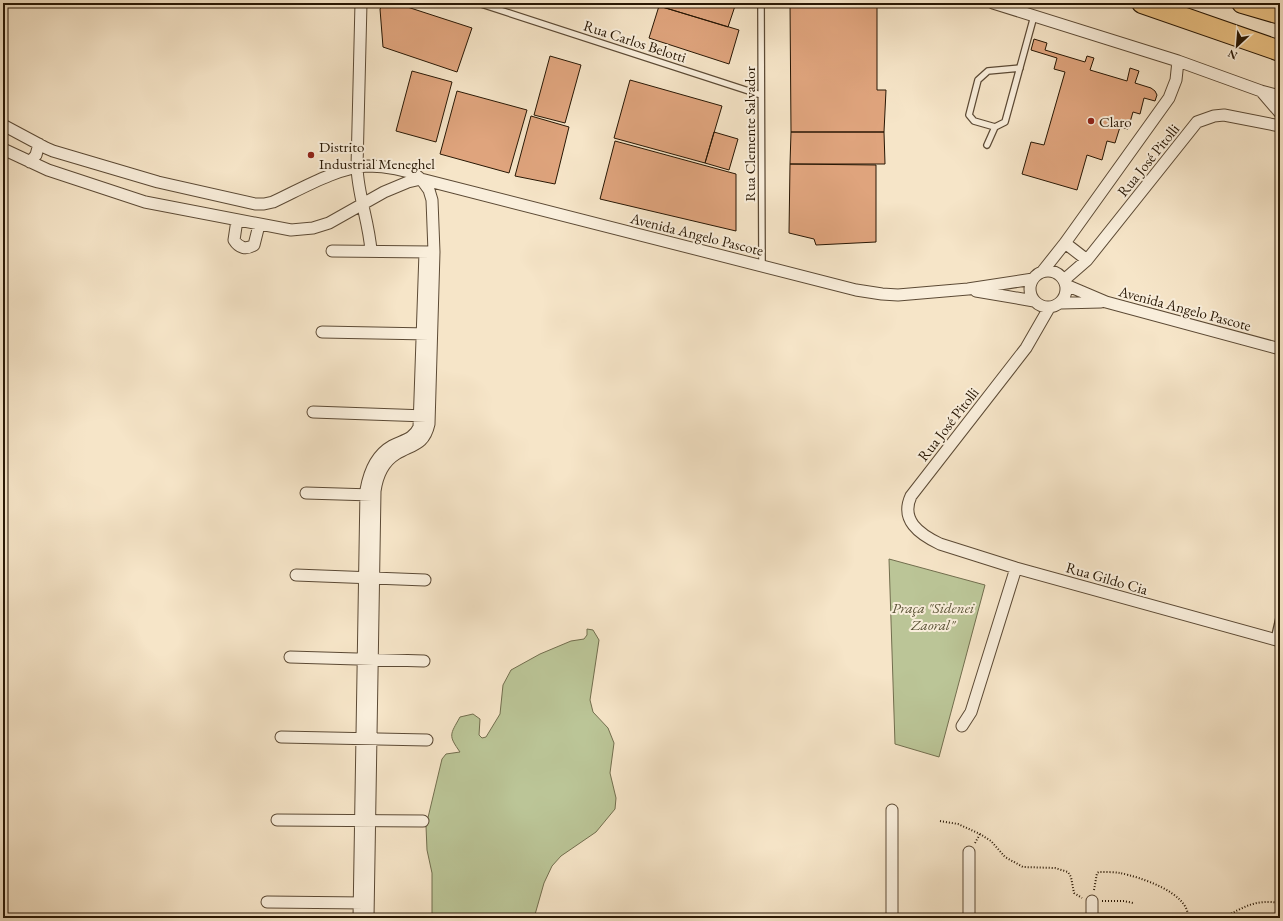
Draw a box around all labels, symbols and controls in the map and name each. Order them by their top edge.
street label: Rua Carlos Belotti [581,15,689,67]
north arrow [1217,26,1257,66]
text: N [1225,47,1240,63]
street label: Rua Clemente Salvador [740,66,759,202]
place label: Claro [1099,112,1132,131]
marker: Claro [1086,116,1096,126]
street label: Rua José Pitolli [1113,119,1183,200]
place label: Distrito Industrial Meneghel [319,137,435,173]
marker: Distrito Industrial Meneghel [306,150,316,160]
street label: Avenida Angelo Pascote [628,208,766,260]
street label: Avenida Angelo Pascote [1116,281,1253,335]
street label: Rua José Pitolli [913,383,983,465]
street label: Rua Gildo Cia [1064,557,1150,599]
park label: Praça "Sidenei Zaoral" [892,598,975,634]

